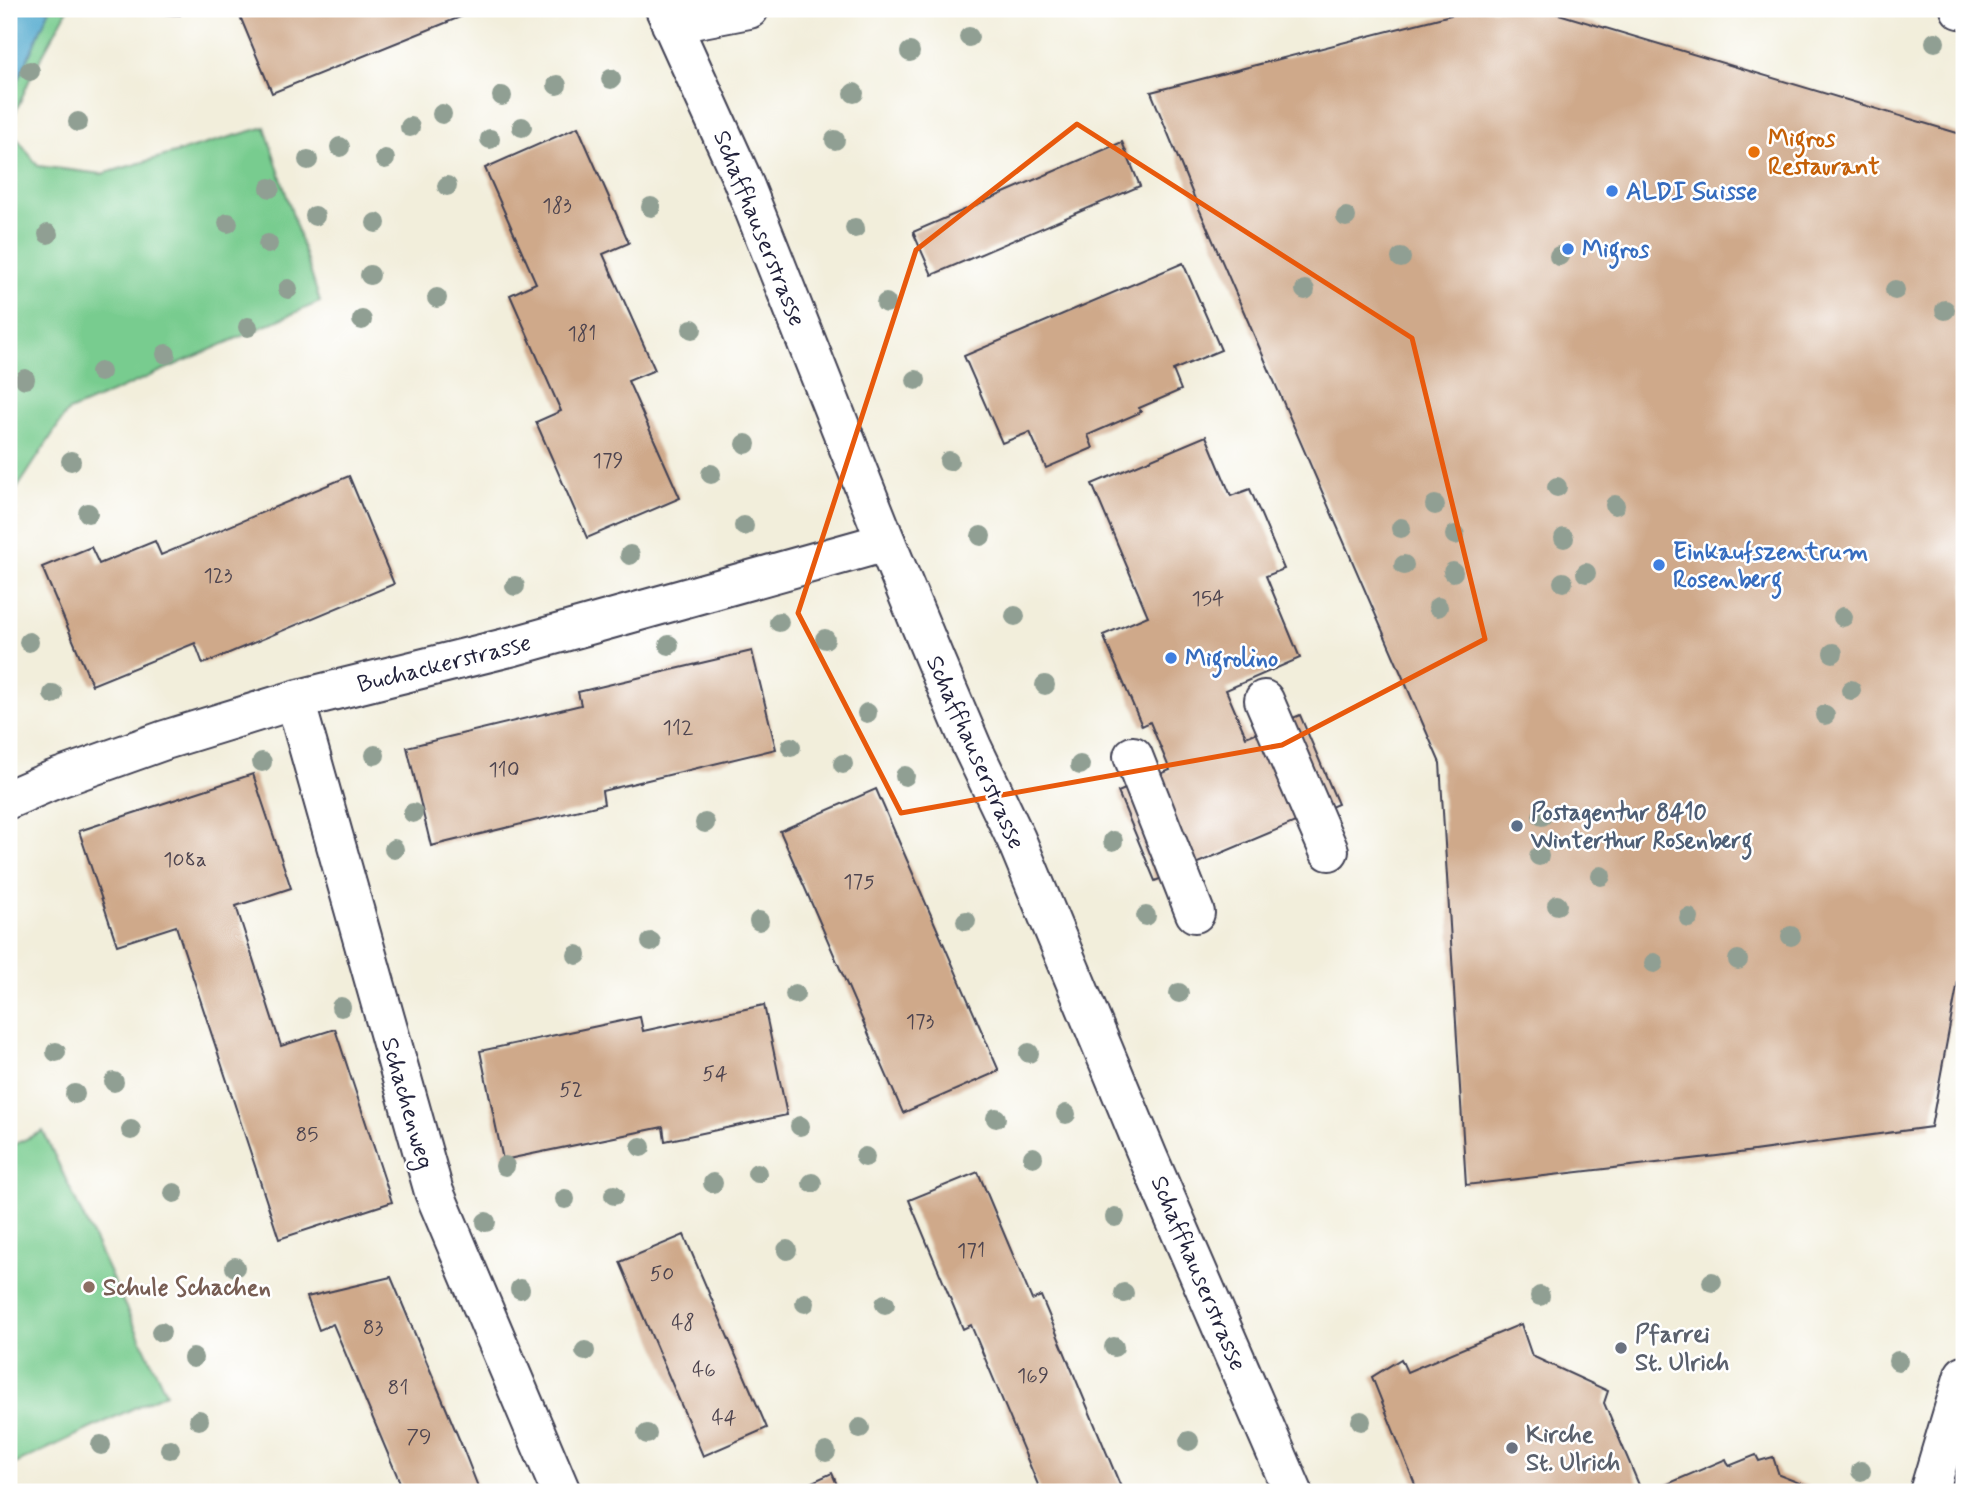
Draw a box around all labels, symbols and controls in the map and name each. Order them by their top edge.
place label: Migros Restaurant [1768,124,1880,183]
street label: Schaffhauserstrasse [705,126,812,331]
marker: Migros Restaurant [1746,144,1762,160]
place label: ALDI Suisse [1626,177,1758,208]
marker: ALDI Suisse [1604,183,1620,199]
house number: 183 [542,192,572,220]
place label: Migros [1582,235,1650,269]
marker: Migros [1560,241,1576,257]
house number: 181 [567,320,597,348]
house number: 179 [593,447,624,475]
place label: Einkaufszentrum Rosenberg [1673,537,1868,599]
marker: Einkaufszentrum Rosenberg [1651,557,1667,573]
house number: 123 [203,562,233,590]
house number: 154 [1192,585,1224,613]
street label: Buchackerstrasse [354,628,534,701]
place label: Migrolino [1185,644,1278,678]
marker: Migrolino [1163,650,1179,666]
street label: Schaffhauserstrasse [918,651,1031,854]
house number: 112 [663,714,693,742]
house number: 110 [488,756,520,784]
place label: Postagentur 8410 Winterthur Rosenberg [1530,798,1753,860]
marker: Postagentur 8410 Winterthur Rosenberg [1509,818,1525,834]
house number: 108a [163,846,207,874]
house number: 175 [843,868,875,896]
house number: 173 [906,1008,935,1036]
street label: Schachenweg [371,1034,440,1173]
house number: 54 [702,1060,728,1088]
house number: 52 [559,1076,583,1104]
house number: 85 [295,1121,319,1149]
street label: Schaffhauserstrasse [1143,1172,1253,1376]
house number: 171 [957,1237,985,1265]
house number: 50 [650,1260,674,1288]
place label: Schule Schachen [103,1273,271,1304]
marker: Schule Schachen [81,1279,97,1295]
house number: 48 [671,1309,695,1337]
house number: 83 [363,1314,383,1342]
place label: Pfarrei St. Ulrich [1635,1320,1729,1379]
marker: Pfarrei St. Ulrich [1613,1340,1629,1356]
house number: 46 [692,1356,716,1384]
house number: 169 [1017,1362,1049,1390]
house number: 81 [388,1374,408,1402]
house number: 44 [712,1404,737,1432]
place label: Kirche St. Ulrich [1526,1420,1620,1479]
house number: 79 [406,1423,432,1451]
marker: Kirche St. Ulrich [1504,1440,1520,1456]

